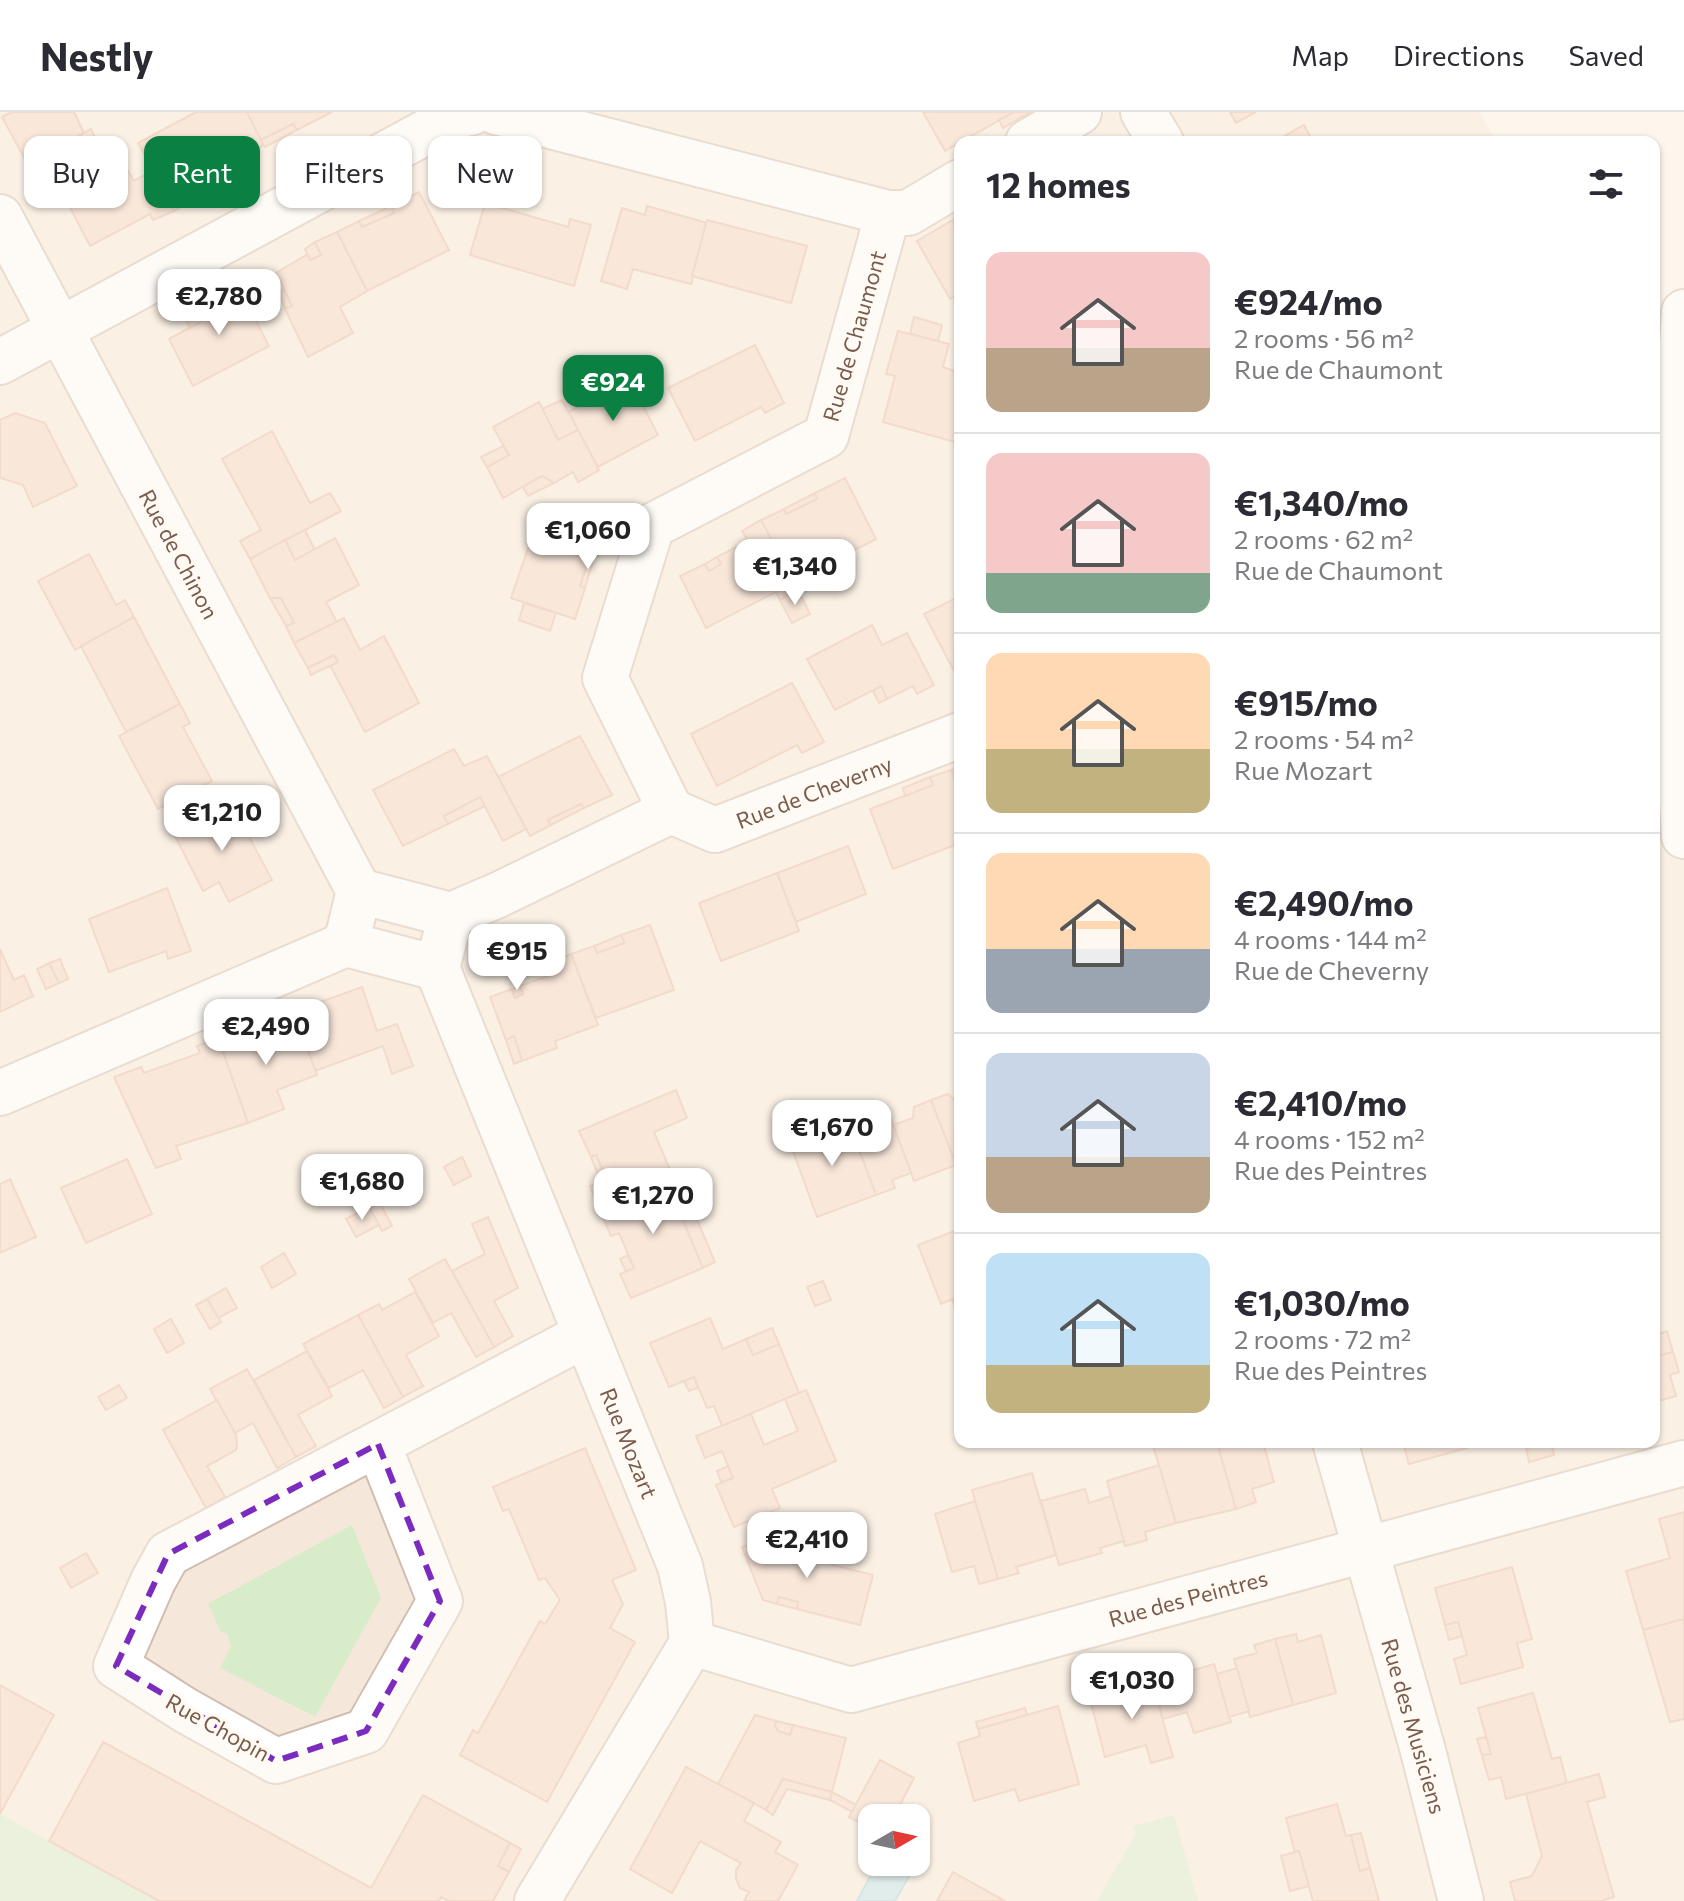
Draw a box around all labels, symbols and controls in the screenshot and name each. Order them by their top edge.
text: Nestly [40,32,153,79]
text: Map [1291,38,1349,72]
text: Directions [1393,38,1524,72]
text: Saved [1568,38,1644,72]
chip: Buy [24,136,128,208]
chip: Rent [144,136,260,208]
chip: Filters [276,136,412,208]
chip: New [428,136,542,208]
icon: filters [1584,162,1628,206]
text: 12 homes [986,163,1131,205]
street label: Rue de Chaumont [817,247,891,425]
pin: €2,780 [154,269,284,337]
text: €2,780 [176,279,262,310]
text: €924/mo [1234,280,1383,322]
icon: home [1050,284,1146,380]
text: 2 rooms · 56 m² [1234,322,1414,353]
text: Rue de Chaumont [1234,353,1443,384]
pin: €924 [566,355,660,423]
text: €924 [581,365,645,396]
text: €1,340/mo [1234,481,1409,523]
street label: Rue de Chinon [134,485,224,623]
icon: home [1050,485,1146,581]
pin: €1,060 [523,503,653,571]
text: €1,060 [545,513,631,544]
text: 2 rooms · 62 m² [1234,523,1413,554]
pin: €1,340 [730,539,860,607]
text: €1,340 [753,549,837,580]
text: Rue de Chaumont [1234,554,1443,585]
text: €915/mo [1234,681,1378,723]
icon: home [1050,685,1146,781]
text: 2 rooms · 54 m² [1234,723,1414,754]
street label: Rue de Cheverny [732,750,896,834]
text: Rue Mozart [1234,754,1372,785]
pin: €1,210 [157,785,287,853]
text: €1,210 [182,795,262,826]
text: €2,490/mo [1234,881,1414,923]
icon: home [1050,885,1146,981]
text: 4 rooms · 144 m² [1234,923,1427,954]
pin: €915 [470,924,564,992]
text: €915 [486,934,548,965]
text: Rue de Cheverny [1234,954,1429,985]
pin: €2,490 [201,999,331,1067]
text: €2,490 [222,1009,310,1040]
text: €2,410/mo [1234,1081,1407,1123]
icon: home [1050,1085,1146,1181]
pin: €1,670 [767,1100,897,1168]
text: €1,670 [790,1110,874,1141]
text: 4 rooms · 152 m² [1234,1123,1425,1154]
pin: €1,680 [297,1154,427,1222]
text: Rue des Peintres [1234,1154,1427,1185]
text: €1,680 [319,1164,405,1195]
pin: €1,270 [588,1168,718,1236]
text: €1,270 [612,1178,694,1209]
text: €1,030/mo [1234,1281,1410,1323]
icon: home [1050,1285,1146,1381]
text: 2 rooms · 72 m² [1234,1323,1411,1354]
text: Rue des Peintres [1234,1354,1427,1385]
street label: Rue Mozart [595,1384,663,1502]
pin: €2,410 [742,1512,872,1580]
text: €2,410 [765,1522,849,1553]
street label: Rue des Peintres [1105,1564,1271,1632]
street label: Rue des Musiciens [1376,1635,1452,1817]
pin: €1,030 [1067,1653,1197,1721]
text: €1,030 [1089,1663,1175,1694]
street label: Rue Chopin [161,1687,275,1767]
north arrow [858,1804,930,1876]
map controls [858,1804,930,1876]

